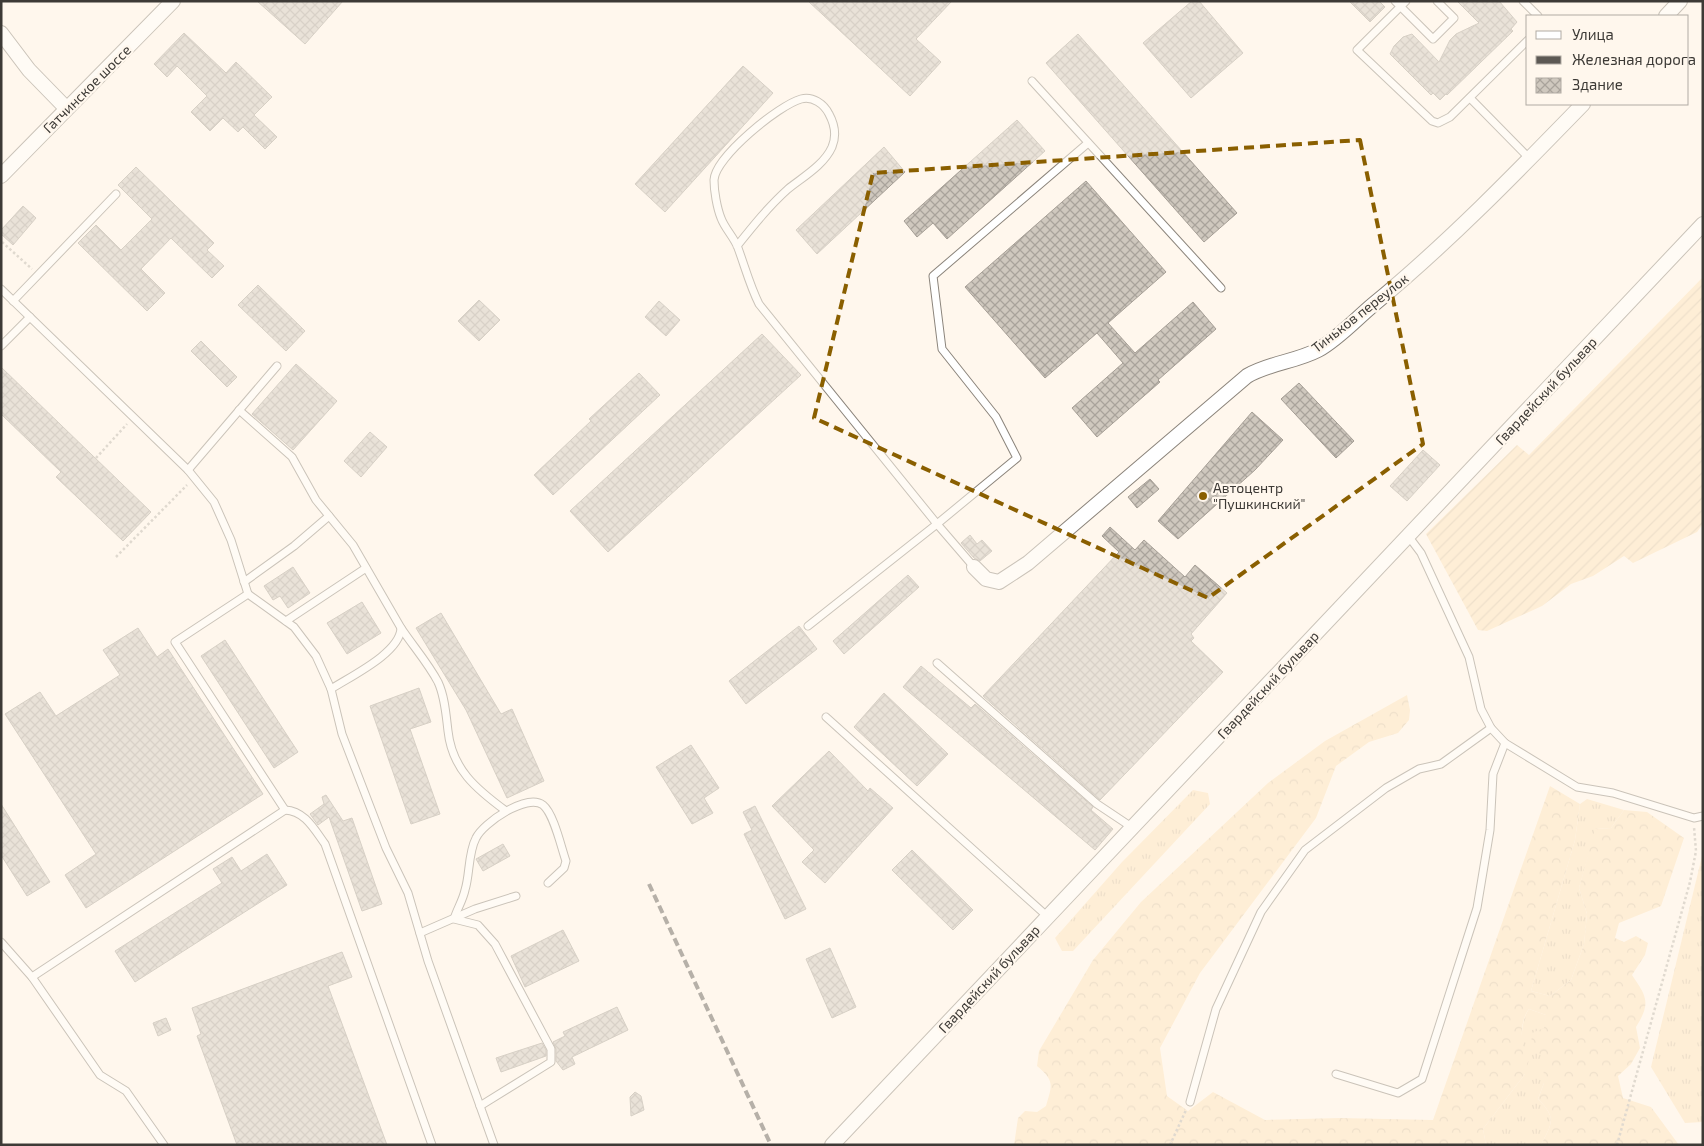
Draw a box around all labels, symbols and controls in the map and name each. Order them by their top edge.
legend [1526,15,1689,105]
text: Улица [1572,25,1614,43]
street label: Гатчинское шоссе [39,41,134,136]
text: Железная дорога [1572,50,1696,68]
text: Здание [1572,75,1623,93]
street label: Тиньков переулок [1308,269,1412,356]
street label: Гвардейский бульвар [1491,333,1600,448]
place label: Автоцентр "Пушкинский" [1213,479,1306,512]
marker: Автоцентр "Пушкинский" [1197,490,1209,502]
street label: Гвардейский бульвар [1213,627,1322,742]
street label: Гвардейский бульвар [934,921,1043,1036]

